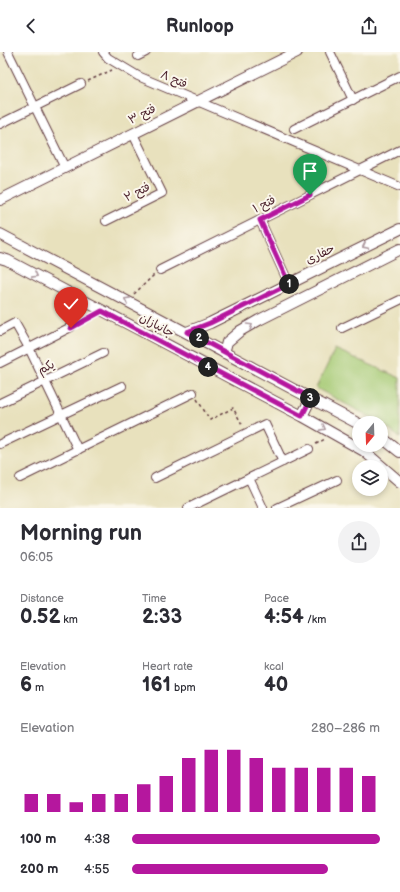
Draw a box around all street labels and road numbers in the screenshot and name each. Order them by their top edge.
street label: فتح ۸ [158,67,189,93]
street label: فتح ۳ [126,101,159,129]
street label: فتح ۲ [122,180,153,206]
street label: فتح ۱ [250,192,279,217]
street label: حفاری [303,241,337,268]
street label: جانبازان [137,310,177,341]
street label: یکم [35,357,58,379]

